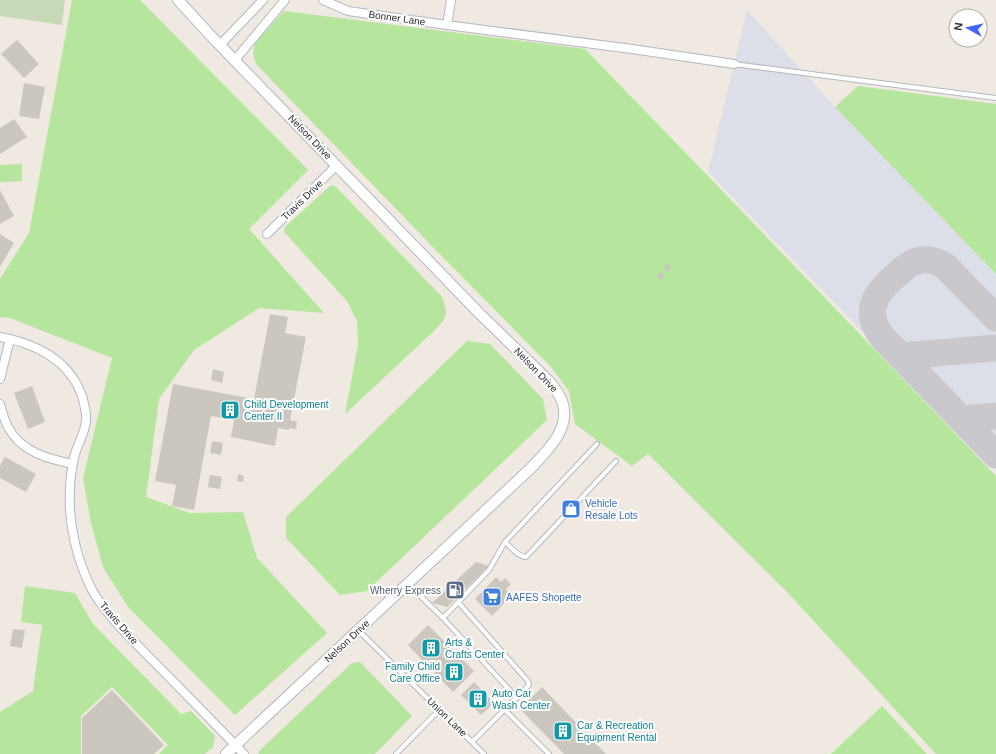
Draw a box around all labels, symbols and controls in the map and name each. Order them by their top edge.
north arrow [948,8,988,48]
street label: Bonner Lane [368,9,427,27]
text: N [952,22,965,31]
street label: Nelson Drive [286,113,334,162]
street label: Travis Drive [279,177,325,222]
street label: Nelson Drive [512,346,560,395]
building icon: Child Development Center II [219,399,241,421]
place label: Child Development Center II [244,399,329,422]
shop icon: Vehicle Resale Lots [560,498,582,520]
place label: Vehicle Resale Lots [585,498,638,521]
fuel station icon: Wherry Express [444,579,466,601]
place label: Wherry Express [370,585,441,596]
supermarket icon: AAFES Shopette [481,586,503,608]
place label: AAFES Shopette [506,592,582,603]
street label: Travis Drive [97,599,141,647]
street label: Nelson Drive [322,617,372,665]
building icon: Arts & Crafts Center [420,637,442,659]
place label: Arts & Crafts Center [445,637,505,660]
place label: Family Child Care Office [385,661,440,684]
building icon: Family Child Care Office [443,661,465,683]
building icon: Auto Car Wash Center [467,688,489,710]
place label: Auto Car Wash Center [492,688,551,711]
street label: Union Lane [425,695,470,739]
building icon: Car & Recreation Equipment Rental [552,720,574,742]
place label: Car & Recreation Equipment Rental [577,720,657,743]

